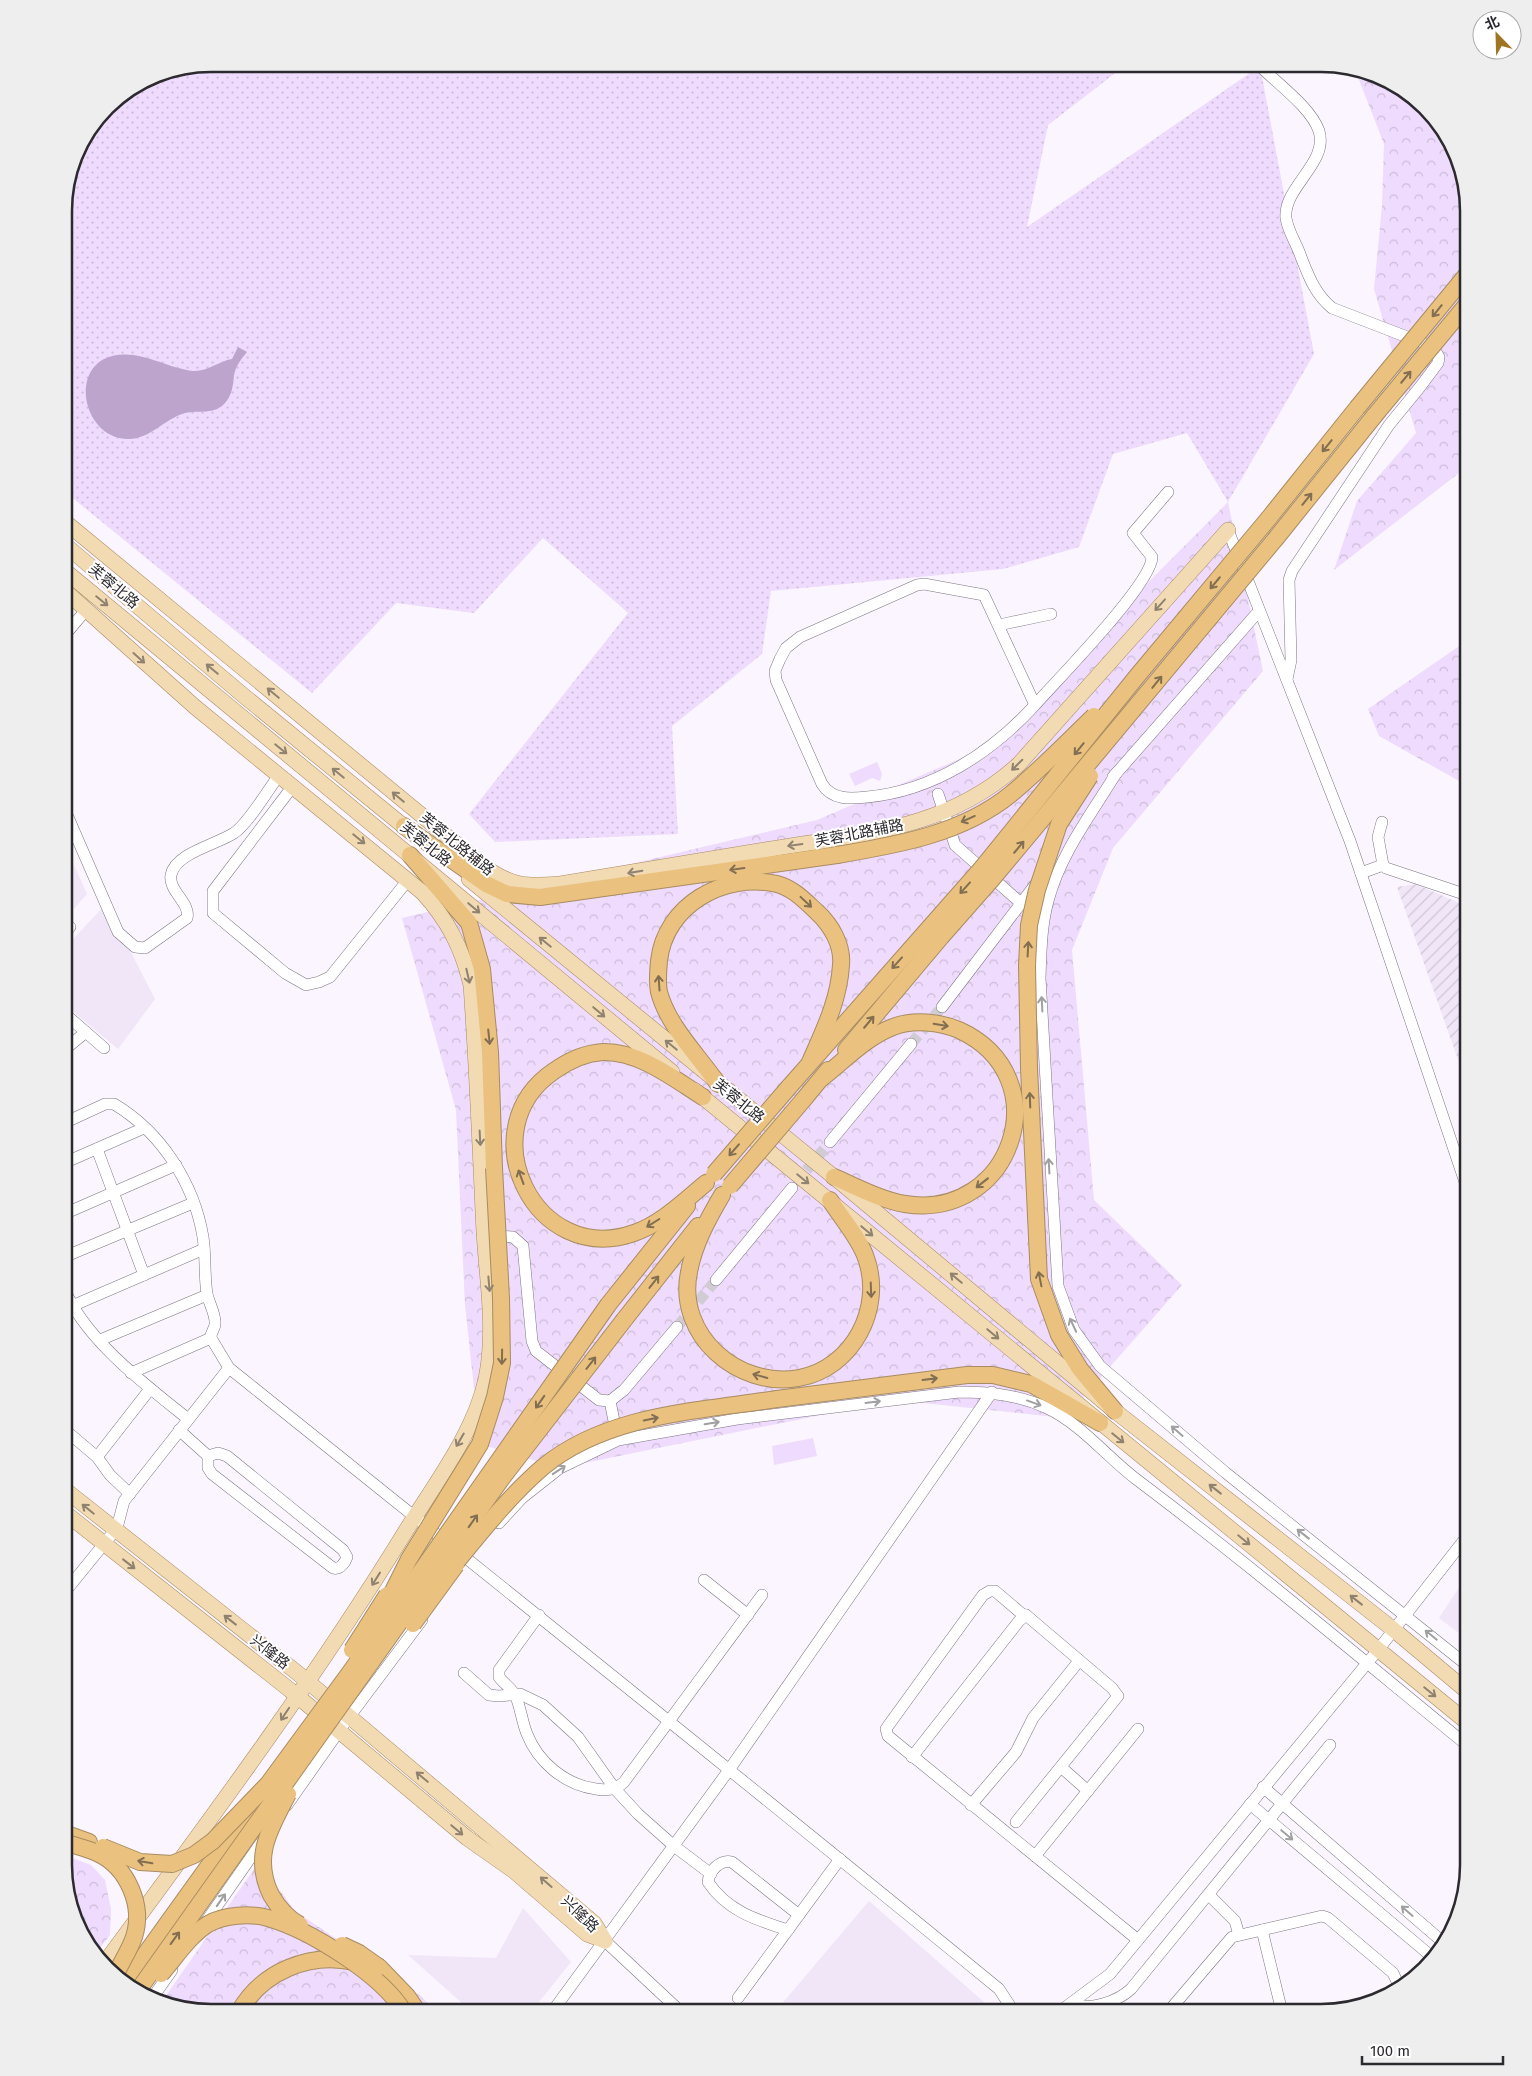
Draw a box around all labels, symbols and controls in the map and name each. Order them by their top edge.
north arrow [1472,10,1522,60]
text: 北 [1482,13,1502,34]
one-way arrow [1432,304,1443,317]
one-way arrow [1401,371,1412,384]
one-way arrow [1321,439,1332,452]
one-way arrow [1302,492,1313,505]
street label: 芙蓉北路 [85,560,143,612]
one-way arrow [1210,576,1221,589]
one-way arrow [95,596,108,607]
one-way arrow [1154,599,1166,612]
one-way arrow [133,652,146,663]
one-way arrow [206,664,219,675]
one-way arrow [1151,676,1162,689]
one-way arrow [267,688,280,699]
one-way arrow [1073,742,1084,755]
one-way arrow [274,744,287,755]
one-way arrow [1010,759,1023,771]
one-way arrow [331,767,344,778]
one-way arrow [392,791,405,802]
street label: 芙蓉北路辅路 [416,809,498,879]
one-way arrow [961,815,976,825]
street label: 芙蓉北路辅路 [813,816,905,850]
street label: 芙蓉北路 [397,818,455,870]
one-way arrow [352,834,365,845]
one-way arrow [787,840,803,850]
one-way arrow [1014,841,1025,854]
one-way arrow [729,864,745,874]
one-way arrow [627,867,643,877]
one-way arrow [959,881,970,894]
one-way arrow [799,896,812,907]
one-way arrow [467,903,480,914]
one-way arrow [539,936,552,947]
one-way arrow [1023,941,1032,957]
one-way arrow [892,957,903,970]
one-way arrow [464,968,473,984]
one-way arrow [654,975,663,991]
one-way arrow [1037,996,1046,1012]
one-way arrow [593,1006,606,1017]
one-way arrow [864,1015,875,1028]
one-way arrow [933,1020,949,1030]
one-way arrow [484,1029,494,1045]
one-way arrow [664,1039,677,1050]
street label: 芙蓉北路 [710,1075,768,1127]
one-way arrow [1026,1092,1035,1108]
one-way arrow [476,1130,485,1146]
one-way arrow [729,1144,740,1157]
one-way arrow [1045,1158,1054,1174]
one-way arrow [516,1170,525,1186]
one-way arrow [797,1173,810,1184]
one-way arrow [976,1177,989,1188]
one-way arrow [647,1219,661,1229]
one-way arrow [861,1225,874,1236]
one-way arrow [949,1272,962,1284]
one-way arrow [1035,1272,1044,1288]
one-way arrow [484,1276,493,1292]
one-way arrow [649,1276,660,1289]
one-way arrow [866,1281,876,1297]
one-way arrow [1068,1318,1077,1333]
one-way arrow [986,1329,999,1340]
one-way arrow [497,1348,507,1364]
one-way arrow [586,1356,596,1370]
one-way arrow [753,1371,769,1380]
one-way arrow [922,1374,938,1384]
one-way arrow [535,1395,545,1409]
one-way arrow [865,1397,881,1407]
one-way arrow [1025,1399,1041,1408]
one-way arrow [643,1414,659,1423]
one-way arrow [704,1417,720,1427]
one-way arrow [1171,1426,1184,1437]
one-way arrow [1111,1432,1124,1443]
one-way arrow [455,1433,465,1447]
one-way arrow [551,1465,565,1475]
one-way arrow [1208,1483,1221,1494]
one-way arrow [82,1503,95,1514]
one-way arrow [468,1514,478,1528]
one-way arrow [1296,1529,1310,1539]
one-way arrow [1237,1535,1250,1546]
one-way arrow [122,1559,135,1570]
one-way arrow [370,1572,380,1586]
one-way arrow [1349,1595,1363,1605]
one-way arrow [224,1615,237,1626]
one-way arrow [1424,1629,1437,1640]
street label: 兴隆路 [247,1631,293,1673]
one-way arrow [1423,1686,1436,1697]
one-way arrow [280,1707,290,1721]
one-way arrow [415,1772,428,1783]
one-way arrow [450,1824,463,1835]
one-way arrow [1280,1830,1293,1841]
one-way arrow [137,1857,153,1867]
one-way arrow [540,1877,553,1888]
street label: 兴隆路 [558,1892,602,1936]
one-way arrow [216,1893,226,1907]
one-way arrow [1401,1905,1414,1916]
one-way arrow [170,1931,180,1945]
scale bar [1362,2034,1503,2066]
text: 100 m [1370,2042,1410,2060]

